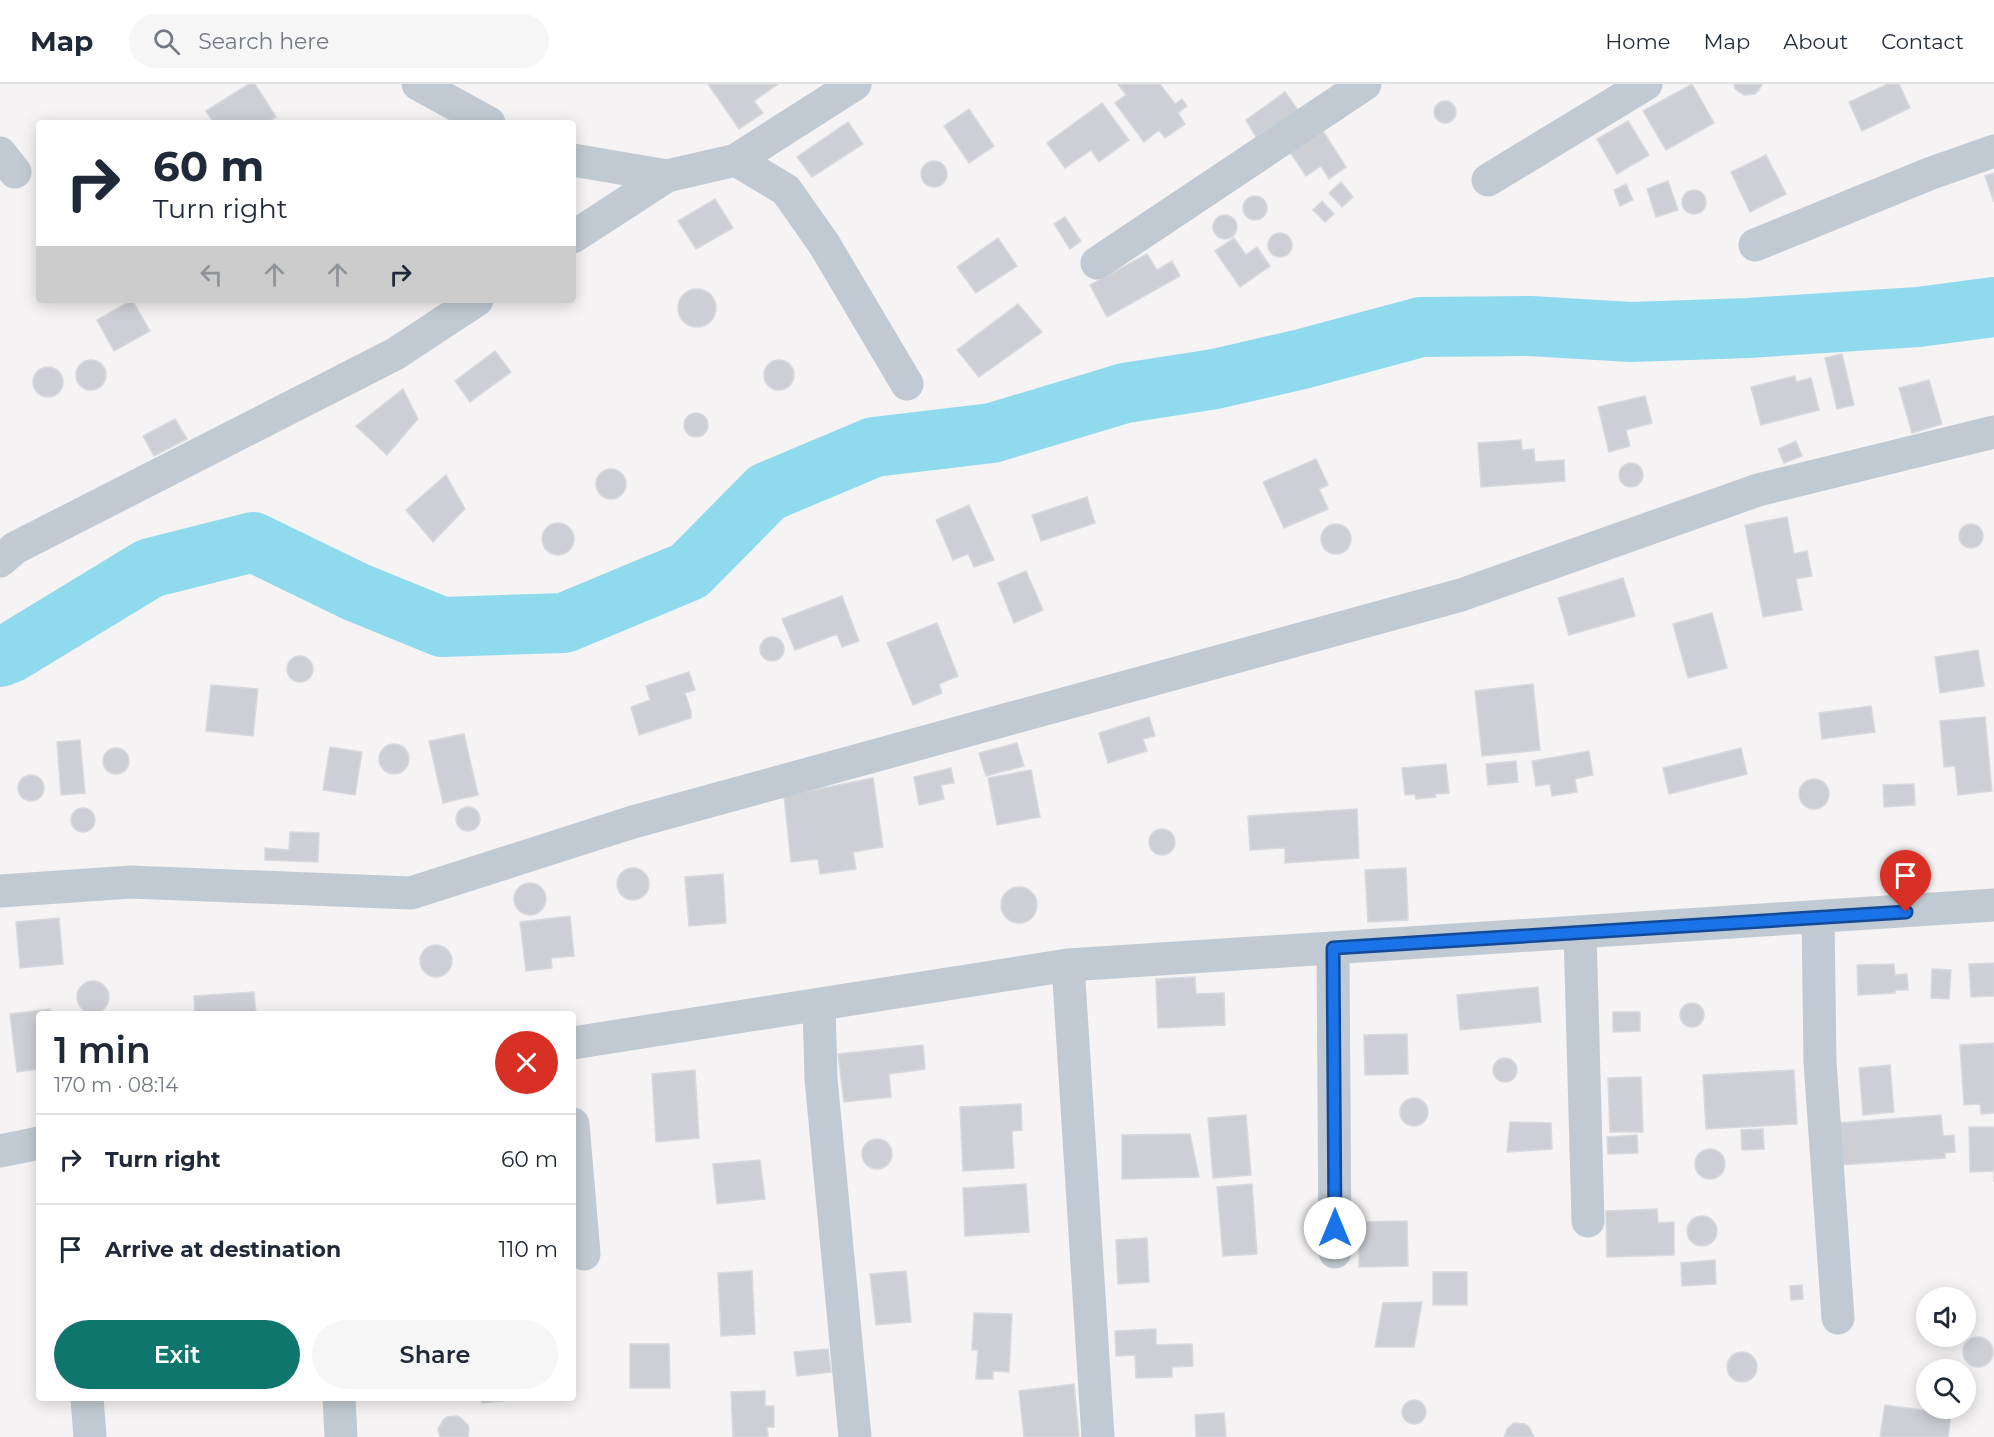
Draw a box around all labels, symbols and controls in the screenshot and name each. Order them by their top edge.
search box [129,14,549,68]
text: Map [30,24,93,58]
icon: search [150,25,183,58]
text: Search here [198,28,329,55]
text: Home [1605,29,1670,54]
text: Map [1703,29,1750,54]
text: About [1783,29,1848,54]
text: Contact [1881,29,1964,54]
text: 60 m [153,140,264,192]
icon: right [54,144,132,222]
text: Turn right [153,192,288,225]
icon: left [195,258,228,291]
icon: ahead [258,258,291,291]
icon: ahead [321,258,354,291]
icon: right [384,258,417,291]
pin [1880,850,1931,912]
icon: arrive [1889,859,1922,892]
text: 1 min [54,1028,151,1072]
button: close [495,1031,558,1094]
text: 170 m · 08:14 [54,1073,179,1097]
icon: right [54,1143,87,1176]
text: Turn right [105,1146,220,1173]
text: 60 m [501,1146,558,1173]
position arrow [1303,1196,1367,1260]
icon: arrive [54,1233,87,1266]
text: Arrive at destination [105,1236,341,1263]
text: 110 m [498,1236,558,1263]
map controls [1916,1287,1976,1419]
button: sound [1916,1287,1976,1347]
button: Exit [54,1320,300,1389]
button: Share [312,1320,558,1389]
button: search [1916,1359,1976,1419]

